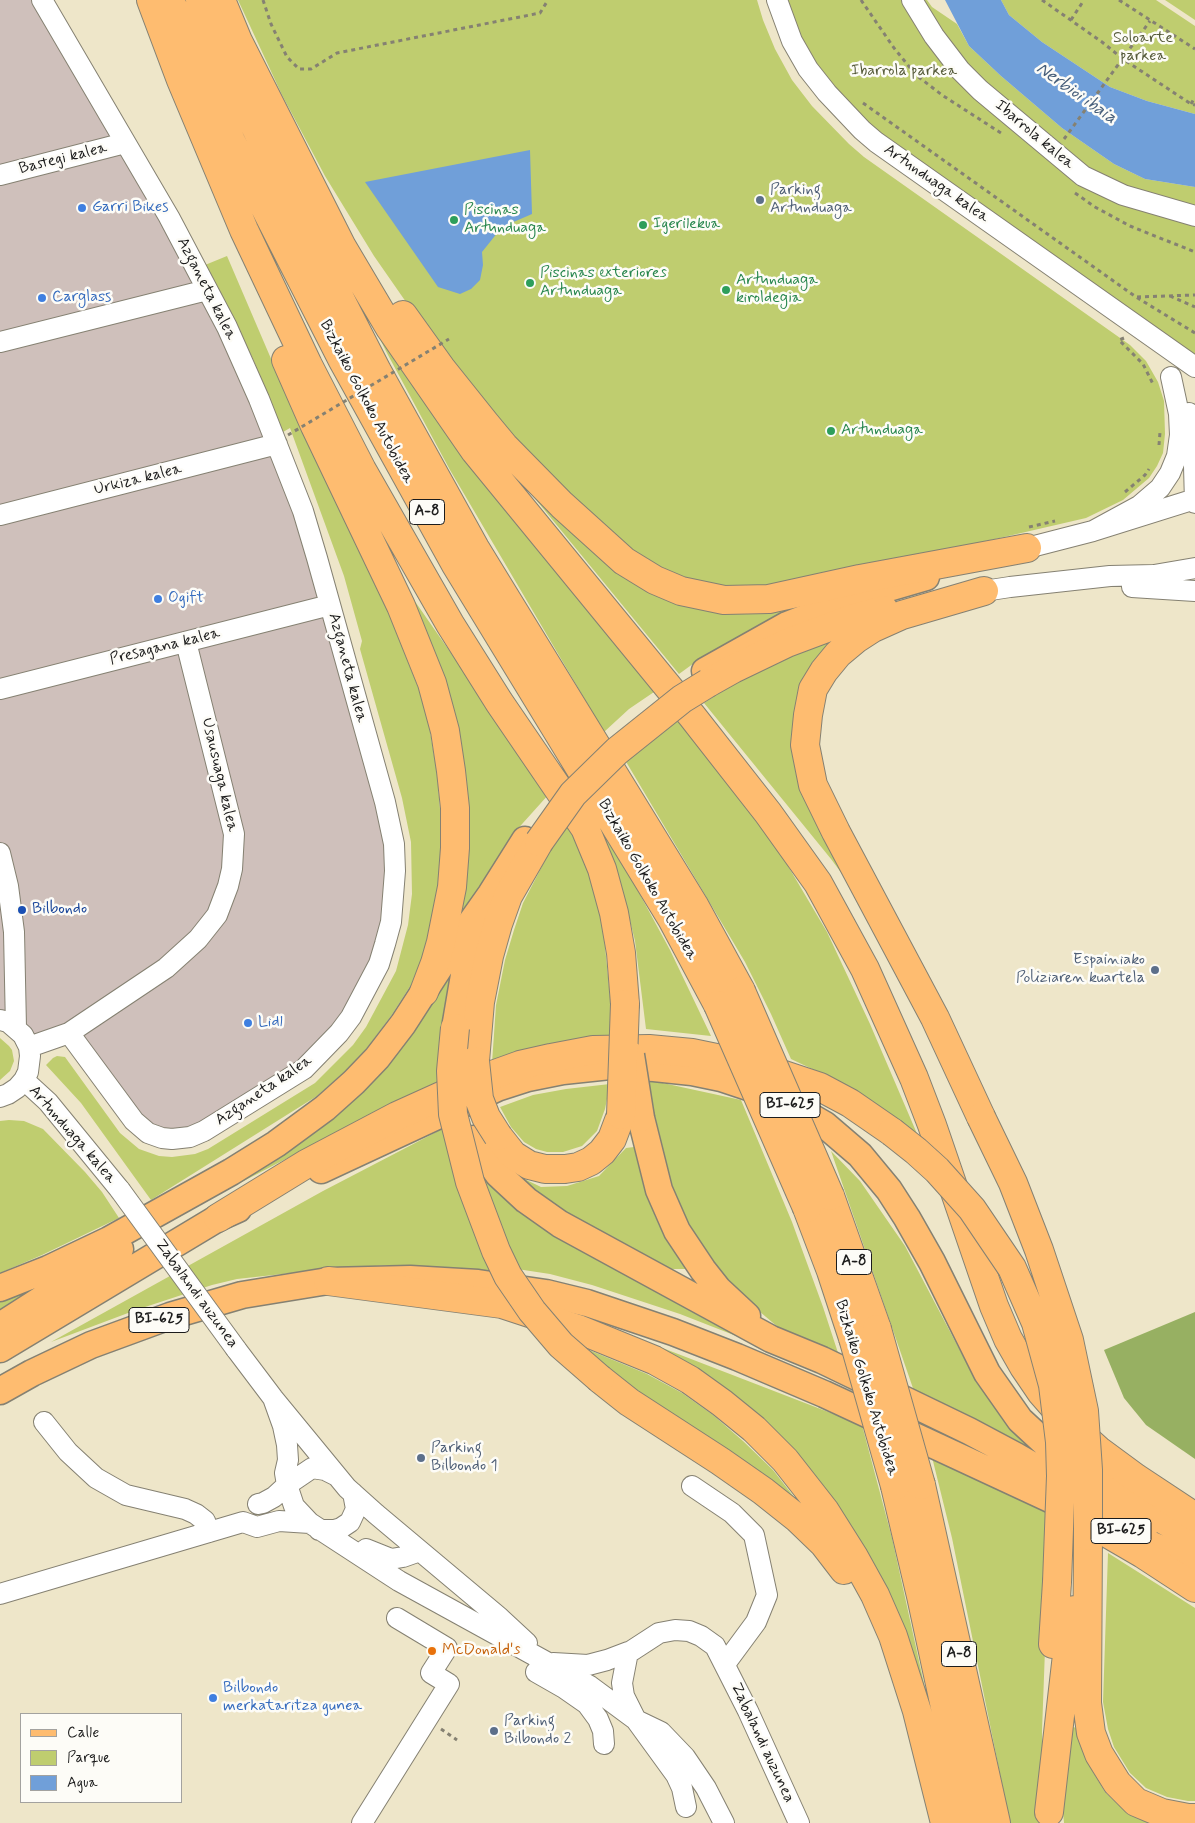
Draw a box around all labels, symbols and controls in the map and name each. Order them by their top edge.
park label: Soloarte parkea [1113,29,1173,67]
water label: Nerbioi ibaia [1032,58,1120,130]
park label: Ibarrola parkea [851,62,957,82]
street label: Ibarrola kalea [990,96,1078,174]
street label: Bastegi kalea [17,139,109,179]
street label: Artunduaga kalea [880,141,992,227]
place label: Parking Artunduaga [770,181,852,219]
marker: Parking Artunduaga [754,194,766,206]
place label: Garri Bikes [92,198,169,218]
place label: Piscinas Artunduaga [464,201,546,239]
marker: Garri Bikes [76,202,88,214]
marker: Piscinas Artunduaga [448,214,460,226]
place label: Igerilekua [653,215,720,235]
marker: Igerilekua [637,219,649,231]
street label: Azganeta kalea [172,235,240,343]
place label: Piscinas exteriores Artunduaga [540,264,667,302]
place label: Artunduaga kiroldegia [736,271,818,309]
marker: Piscinas exteriores Artunduaga [524,277,536,289]
marker: Artunduaga kiroldegia [720,284,732,296]
place label: Carglass [52,288,111,308]
marker: Carglass [36,292,48,304]
street label: Bizkaiko Golkoko Autobidea [315,317,417,487]
place label: Artunduaga [841,421,923,441]
marker: Artunduaga [825,425,837,437]
street label: Urkiza kalea [92,460,184,500]
road number: A-8 [410,500,444,524]
place label: Ogift [168,589,204,609]
marker: Ogift [152,593,164,605]
street label: Azganeta kalea [323,611,371,725]
street label: Presagana kalea [108,624,222,670]
street label: Usausuaga kalea [197,716,241,834]
street label: Bizkaiko Golkoko Autobidea [593,796,701,964]
place label: Bilbondo [32,900,87,920]
marker: Bilbondo [16,904,28,916]
place label: Espainiako Poliziaren kuartela [1016,951,1145,989]
marker: Espainiako Poliziaren kuartela [1149,964,1161,976]
place label: Lidl [258,1013,283,1033]
marker: Lidl [242,1017,254,1029]
street label: Azganeta kalea [212,1052,316,1130]
street label: Artunduaga kalea [24,1082,120,1188]
road number: BI-625 [760,1092,820,1118]
street label: Zabalandi auzunea [150,1236,242,1352]
road number: A-8 [836,1250,872,1274]
street label: Bizkaiko Golkoko Autobidea [830,1298,902,1478]
road number: BI-625 [129,1308,189,1332]
place label: Parking Bilbondo 1 [431,1439,498,1477]
marker: Parking Bilbondo 1 [415,1452,427,1464]
road number: BI-625 [1091,1518,1151,1544]
place label: McDonald's [442,1641,521,1661]
road number: A-8 [942,1642,976,1666]
marker: McDonald's [426,1645,438,1657]
place label: Bilbondo merkataritza gunea [223,1679,362,1717]
street label: Zabalandi auzunea [726,1680,798,1806]
marker: Bilbondo merkataritza gunea [207,1692,219,1704]
place label: Parking Bilbondo 2 [504,1712,571,1750]
legend [20,1713,182,1803]
text: Calle [67,1723,99,1743]
marker: Parking Bilbondo 2 [488,1725,500,1737]
text: Parque [67,1748,110,1768]
text: Agua [67,1773,98,1793]

